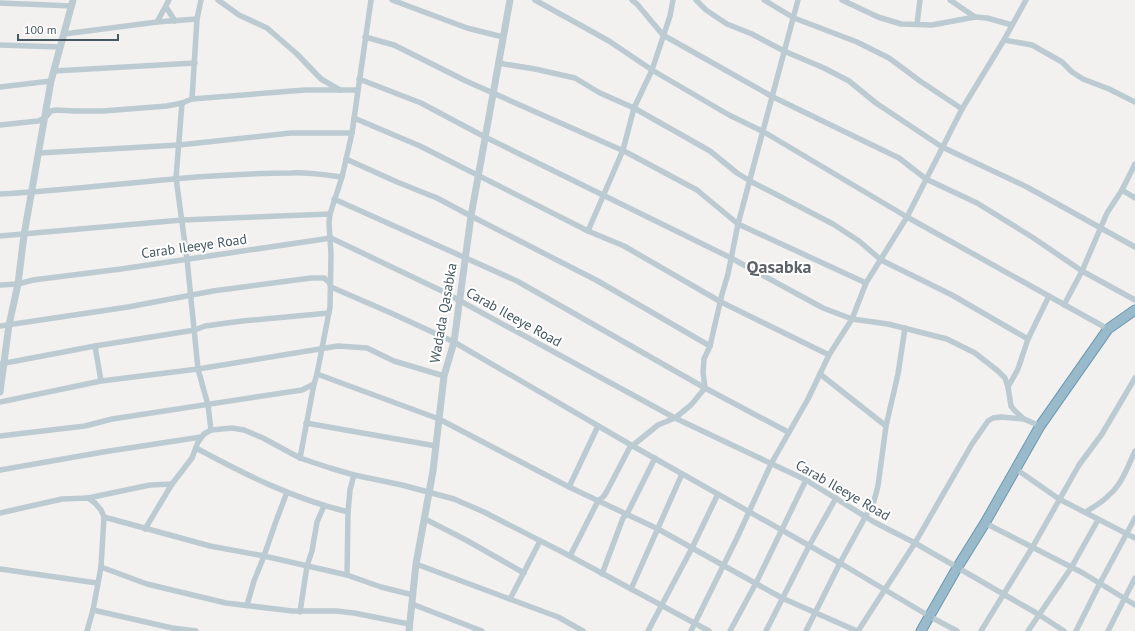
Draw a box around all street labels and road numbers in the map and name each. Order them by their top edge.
street label: Carab Ileeye Road [140,230,248,262]
street label: Wadada Qasabka [425,262,461,364]
street label: Carab Ileeye Road [463,283,565,351]
street label: Carab Ileeye Road [792,456,894,524]

